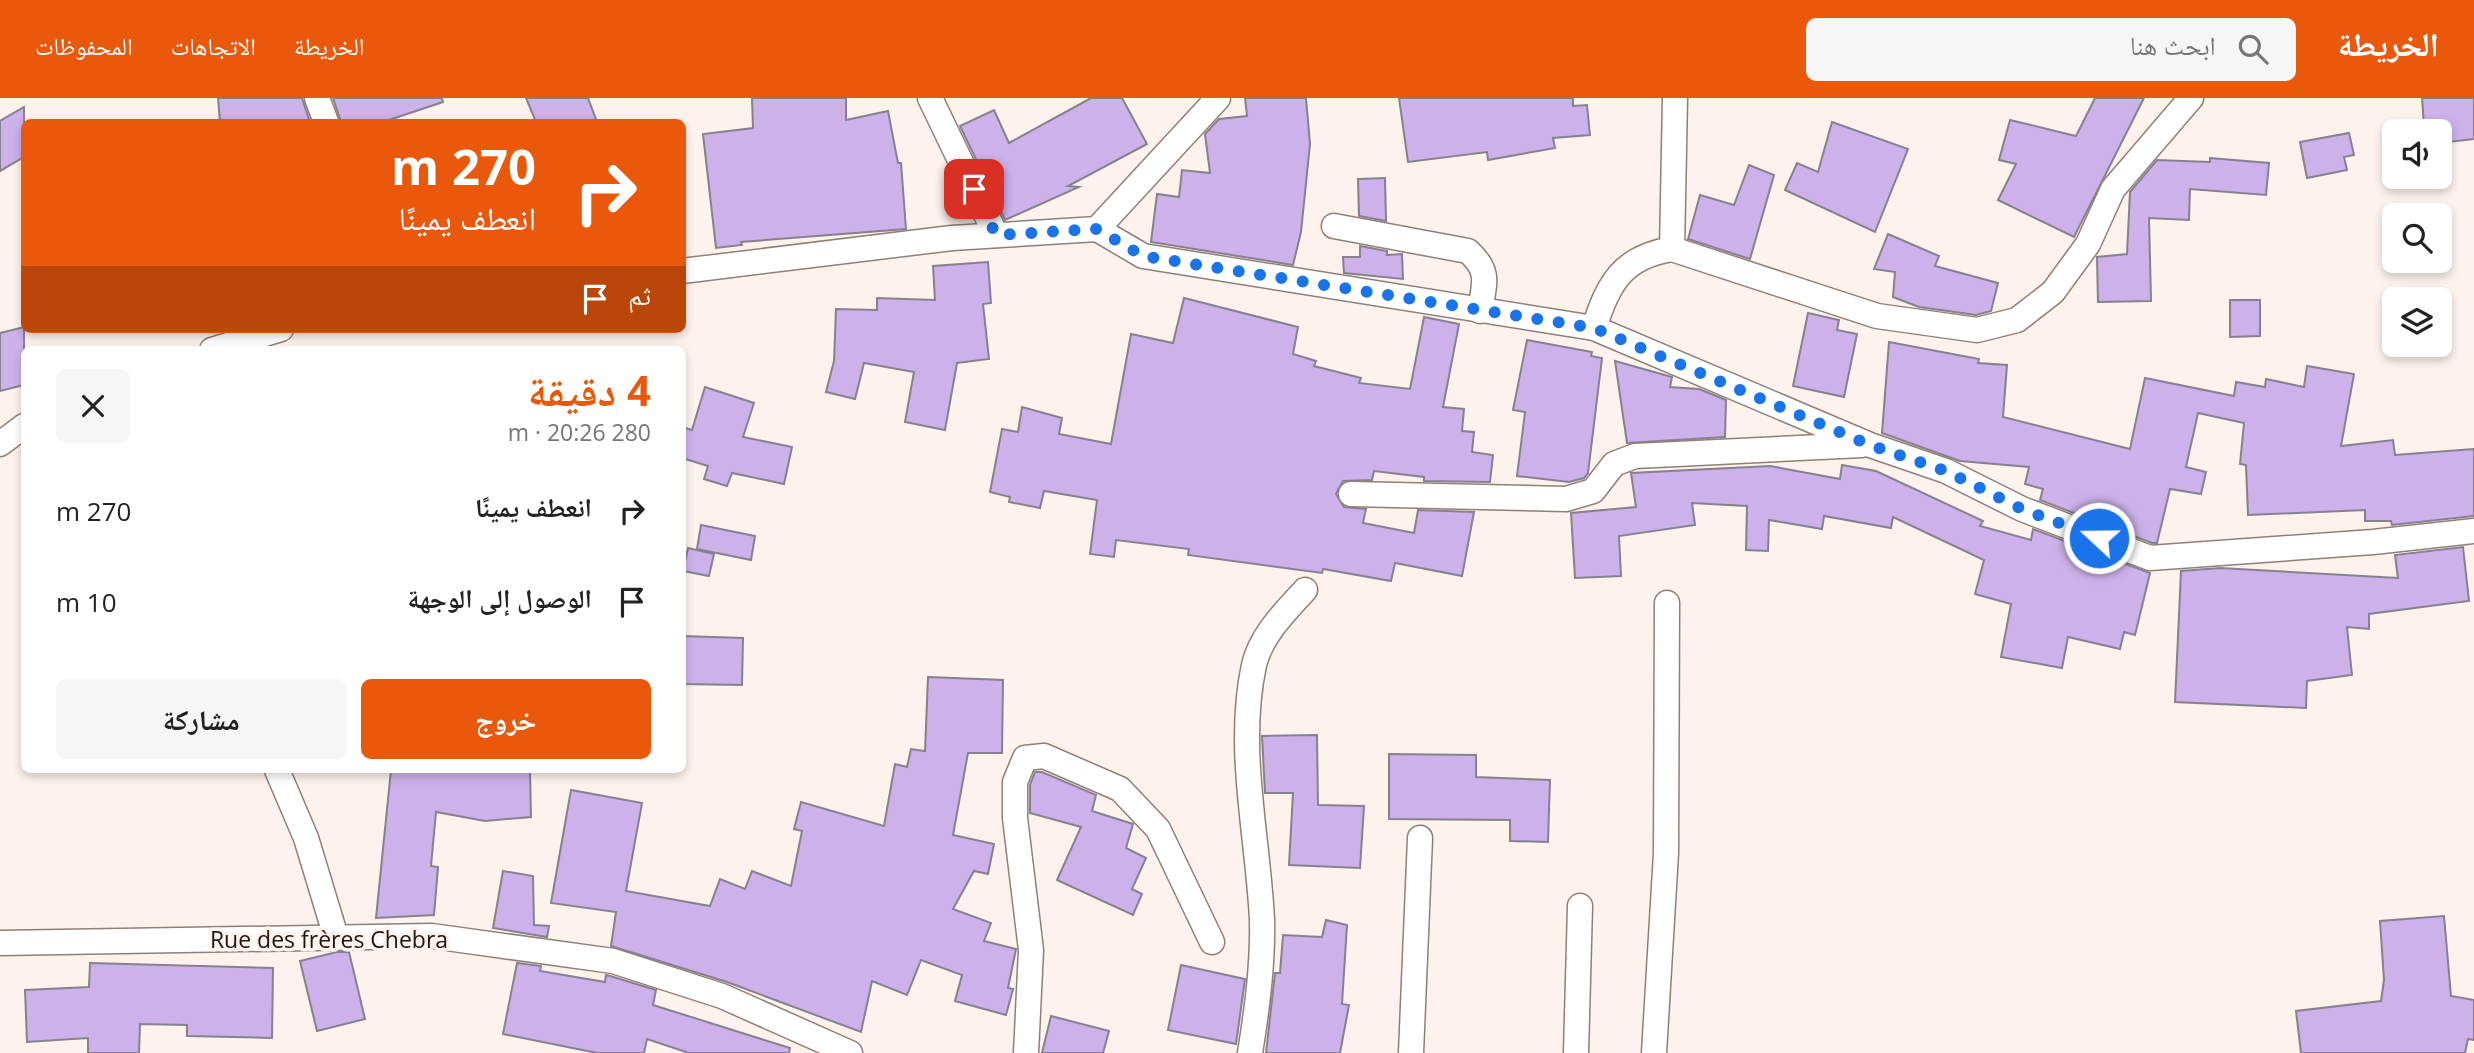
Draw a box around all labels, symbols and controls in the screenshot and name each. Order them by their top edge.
search box [1806,18,2296,81]
text: الخريطة [2338,21,2439,66]
text: ابحث هنا [2130,27,2216,63]
text: المحفوظات [35,29,133,62]
text: الاتجاهات [171,29,256,62]
text: الخريطة [294,29,365,62]
icon: search [2234,30,2272,68]
map controls [2382,119,2452,357]
button: sound [2382,119,2452,189]
text: 270 m [391,133,536,199]
icon: right [560,147,651,238]
pin [944,159,1004,219]
icon: arrive [955,170,993,208]
text: انعطف يمينًا [399,196,536,239]
button: search [2382,203,2452,273]
text: ثم [628,277,651,313]
icon: arrive [576,280,614,318]
button: layers [2382,287,2452,357]
text: 4 دقيقة [528,361,651,418]
button: close [56,369,130,443]
text: 280 m · 20:26 [508,416,651,448]
text: انعطف يمينًا [475,489,592,525]
icon: right [613,492,651,530]
text: 270 m [56,493,131,529]
position arrow [2062,501,2136,575]
text: الوصول إلى الوجهة [408,580,592,616]
icon: arrive [613,583,651,621]
text: 10 m [56,584,117,620]
button: مشاركة [56,679,347,759]
button: خروج [361,679,651,759]
street label: Rue des frères Chebra [210,923,448,955]

